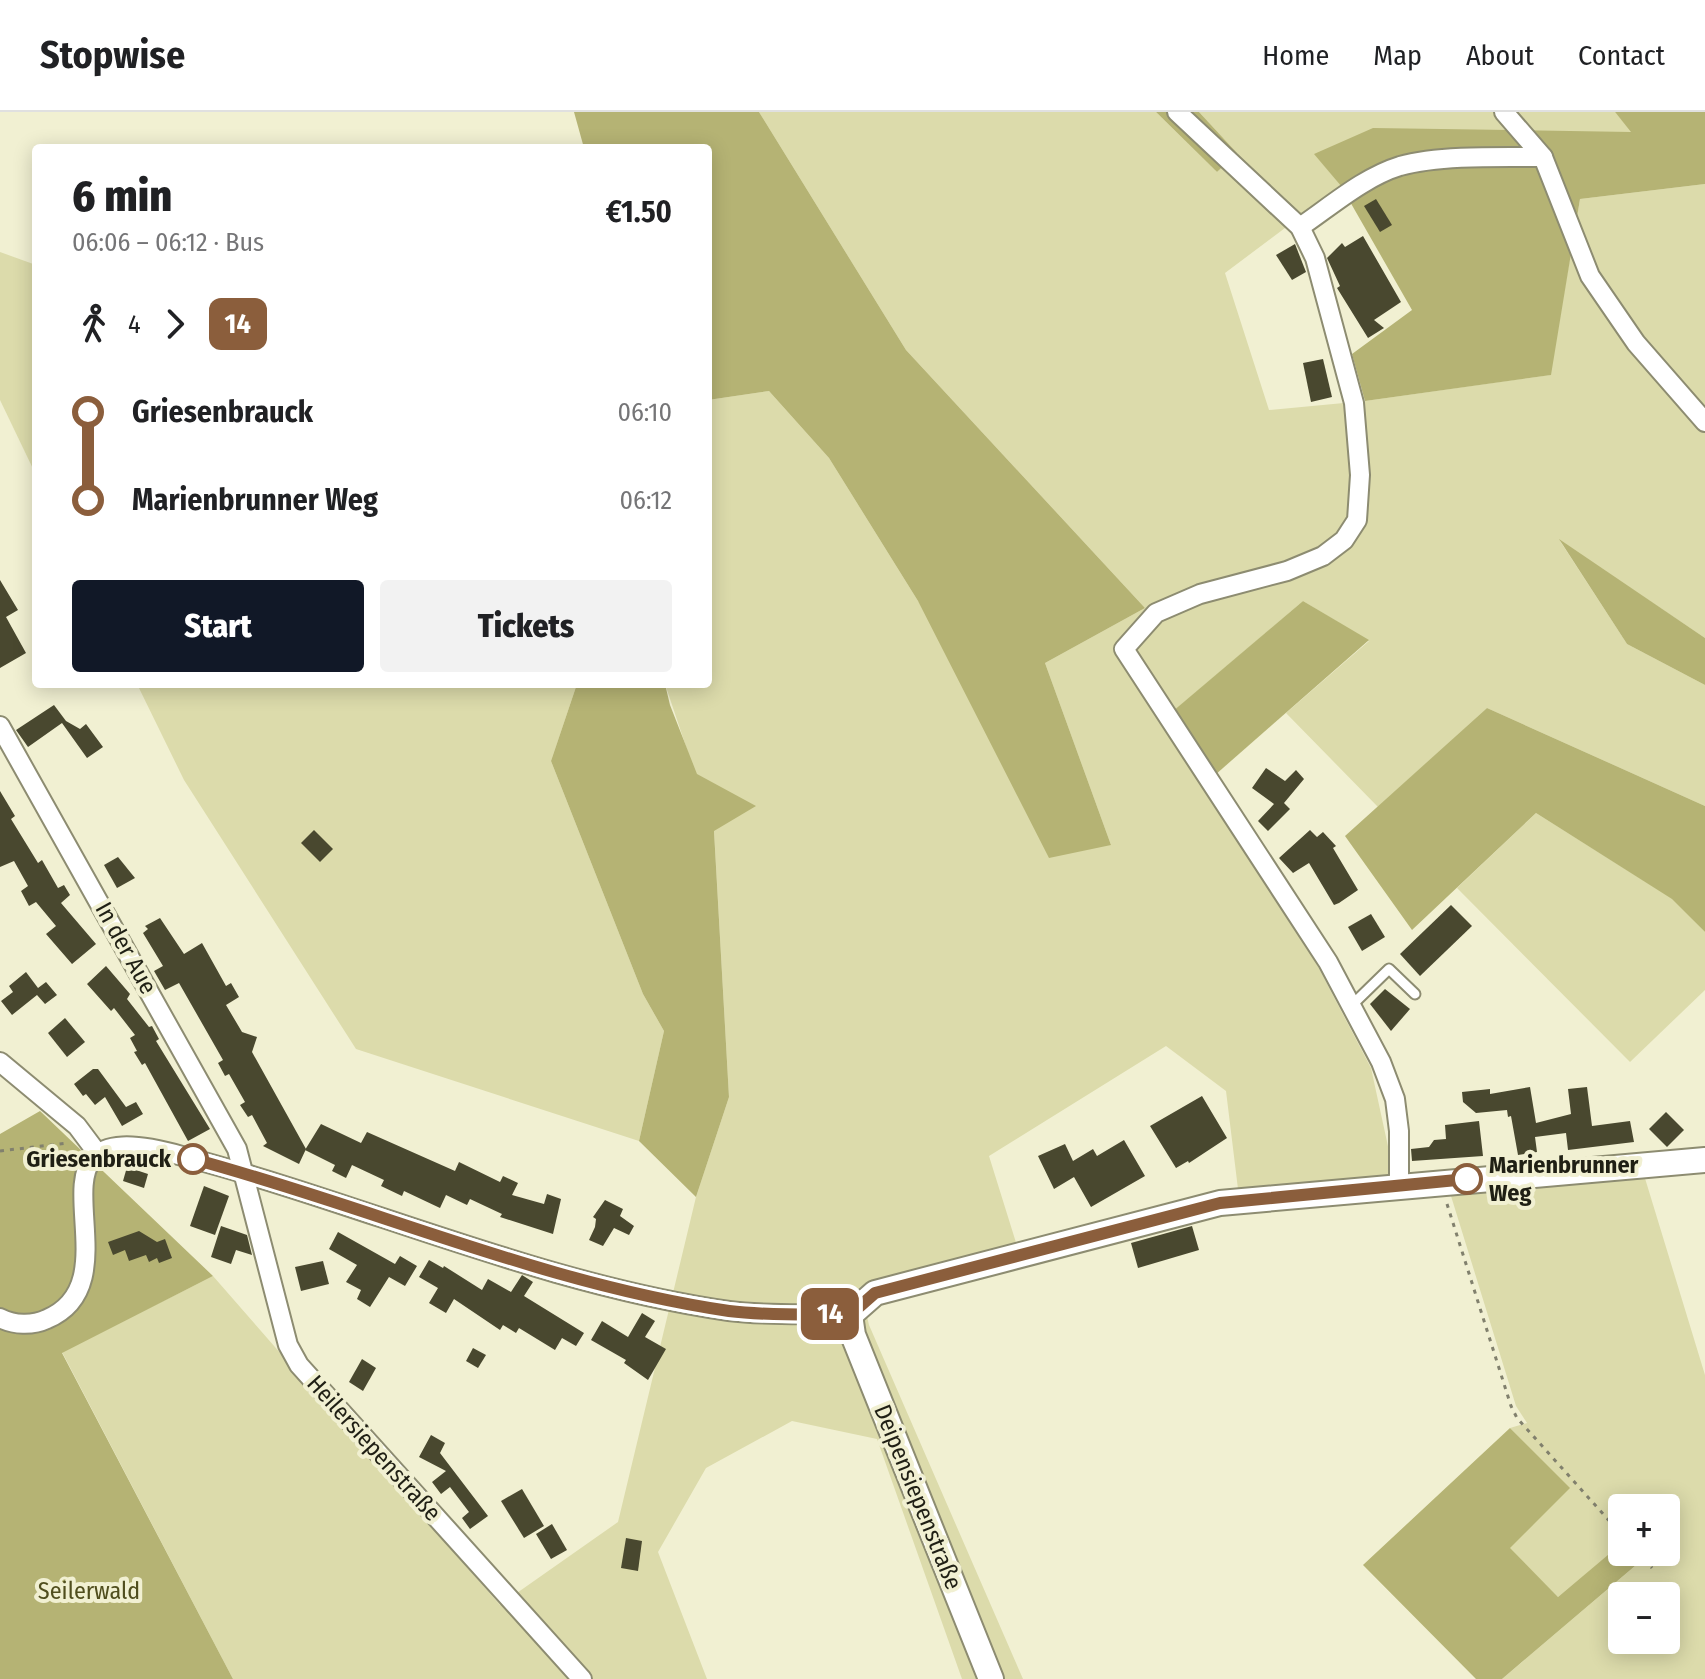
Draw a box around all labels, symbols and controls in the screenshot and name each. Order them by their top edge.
text: Stopwise [40,32,185,78]
text: Home [1262,39,1329,72]
text: Map [1373,39,1422,72]
text: About [1466,39,1534,72]
text: Contact [1578,39,1665,72]
text: 6 min [72,170,172,223]
text: €1.50 [606,194,672,230]
text: 06:06 – 06:12 · Bus [72,227,264,258]
icon: walk [72,302,116,346]
icon: forward [153,302,197,346]
text: 14 [225,307,251,340]
text: 4 [128,309,141,340]
text: Griesenbrauck [132,394,313,430]
text: 06:10 [617,397,672,428]
text: Marienbrunner Weg [132,482,378,518]
text: 06:12 [620,485,672,516]
button: Start [72,580,364,672]
button: Tickets [380,580,672,672]
street label: In der Aue [89,897,163,999]
marker: Griesenbrauck [178,1144,208,1174]
place label: Griesenbrauck [26,1145,172,1173]
place label: Marienbrunner Weg [1489,1151,1639,1207]
marker: Marienbrunner Weg [1452,1164,1482,1194]
line badge: 14 [794,1288,866,1340]
text: 14 [817,1297,843,1330]
street label: Heilersiepenstraße [301,1369,447,1527]
street label: Deipensiepenstraße [868,1401,968,1593]
map controls [1608,1494,1680,1654]
button: + [1608,1494,1680,1566]
park label: Seilerwald [38,1577,140,1605]
button: − [1608,1582,1680,1654]

